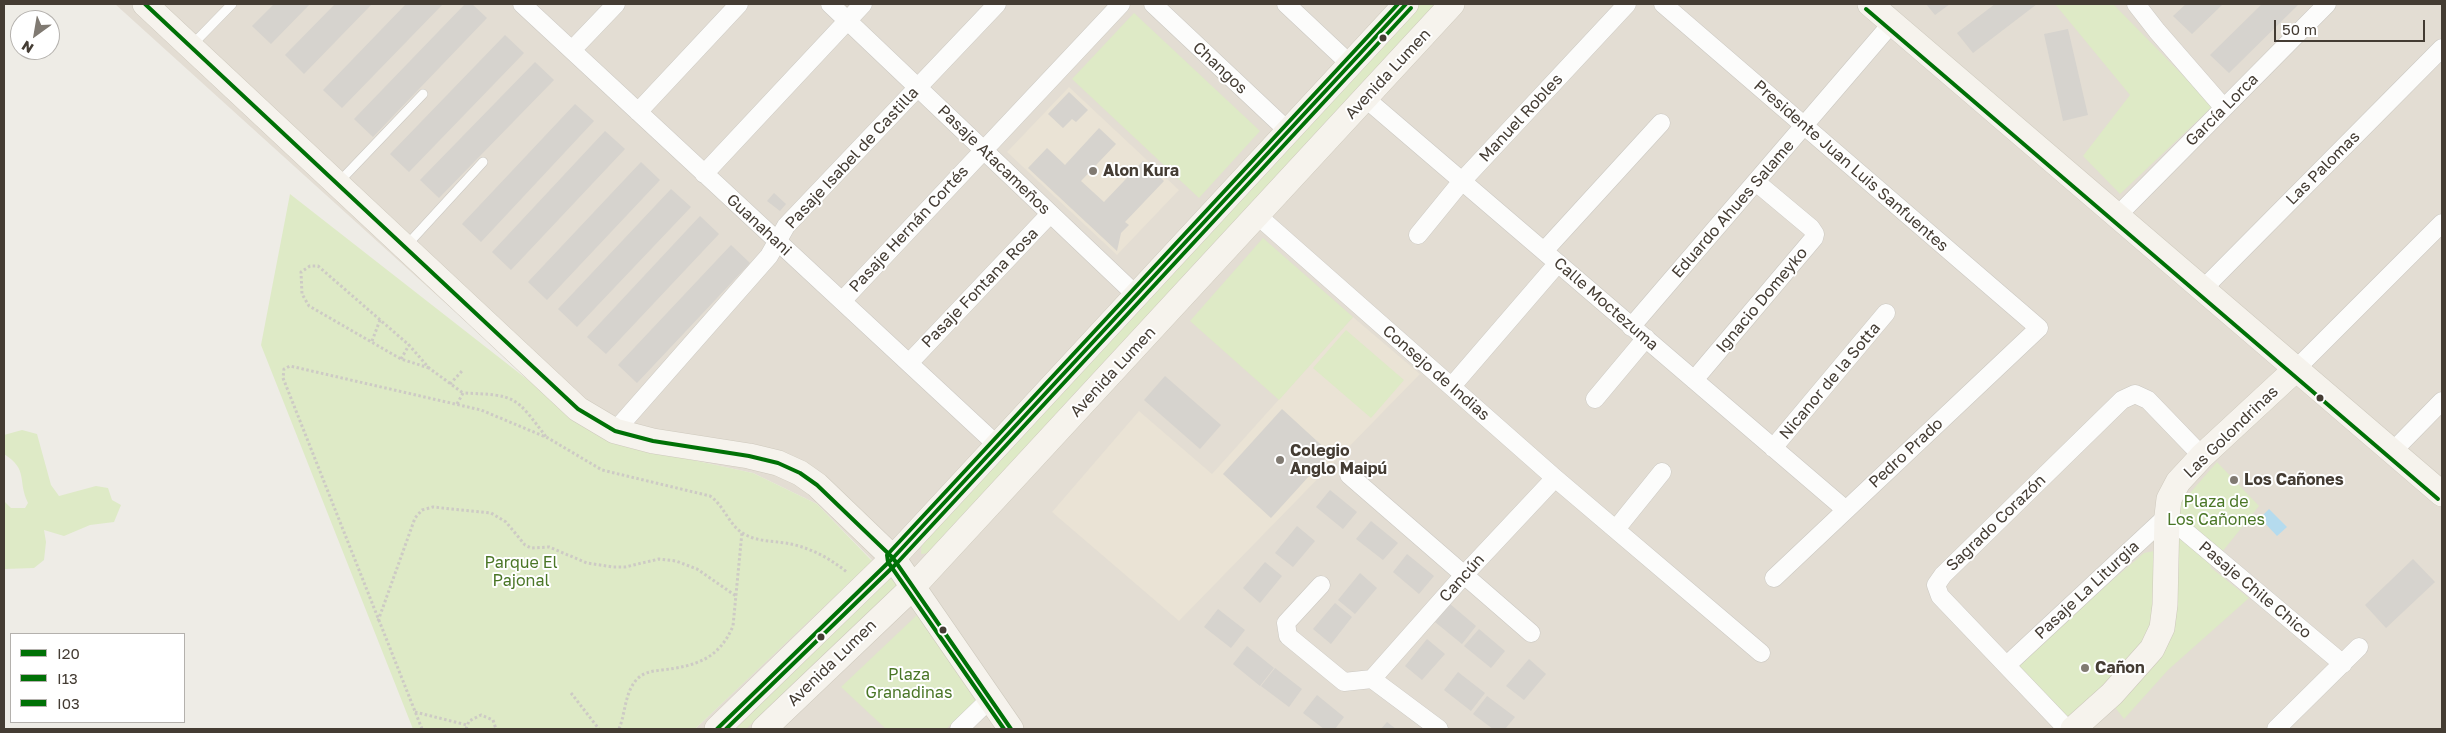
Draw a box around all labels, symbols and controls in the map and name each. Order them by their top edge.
north arrow [10,10,60,60]
scale bar [2276,10,2427,42]
text: 50 m [2282,20,2317,38]
street label: Avenida Lumen [1341,25,1435,123]
unlabelled marker [1378,33,1388,43]
text: N [18,37,36,57]
street label: Changos [1189,38,1251,98]
street label: Manuel Robles [1475,70,1567,166]
street label: García Lorca [2182,70,2262,150]
street label: Presidente Juan Luis Sanfuentes [1750,76,1952,256]
street label: Pasaje Isabel de Castilla [781,83,923,233]
street label: Pasaje Atacameños [934,101,1054,219]
street label: Las Palomas [2282,127,2364,209]
street label: Eduardo Ahues Salame [1668,136,1798,282]
place label: Alon Kura [1103,161,1179,181]
street label: Pasaje Hernán Cortés [845,162,973,296]
marker: Alon Kura [1087,165,1099,177]
street label: Guanahani [723,190,795,260]
street label: Pasaje Fontana Rosa [918,224,1042,352]
street label: Ignacio Domeyko [1712,243,1812,357]
street label: Calle Moctezuma [1550,253,1662,355]
street label: Nicanor de la Sotta [1776,319,1884,443]
street label: Consejo de Indias [1379,321,1493,425]
street label: Avenida Lumen [1066,323,1160,421]
street label: Las Golondrinas [2180,382,2282,482]
unlabelled marker [2315,393,2325,403]
street label: Pedro Prado [1865,414,1947,492]
place label: Colegio Anglo Maipú [1290,441,1387,479]
marker: Colegio Anglo Maipú [1274,454,1286,466]
place label: Los Cañones [2244,470,2344,490]
street label: Sagrado Corazón [1942,471,2050,575]
marker: Los Cañones [2228,474,2240,486]
park label: Plaza de Los Cañones [2167,492,2265,530]
street label: Pasaje La Liturgia [2031,537,2143,643]
street label: Pasaje Chile Chico [2195,537,2315,643]
street label: Cancún [1435,550,1489,606]
park label: Parque El Pajonal [484,553,558,591]
street label: Avenida Lumen [783,616,881,710]
unlabelled marker [938,625,948,635]
unlabelled marker [816,632,826,642]
legend [10,633,185,723]
text: I20 [57,644,80,662]
place label: Cañon [2095,658,2145,678]
marker: Cañon [2079,662,2091,674]
park label: Plaza Granadinas [866,665,952,703]
text: I13 [57,669,78,687]
text: I03 [57,694,80,712]

